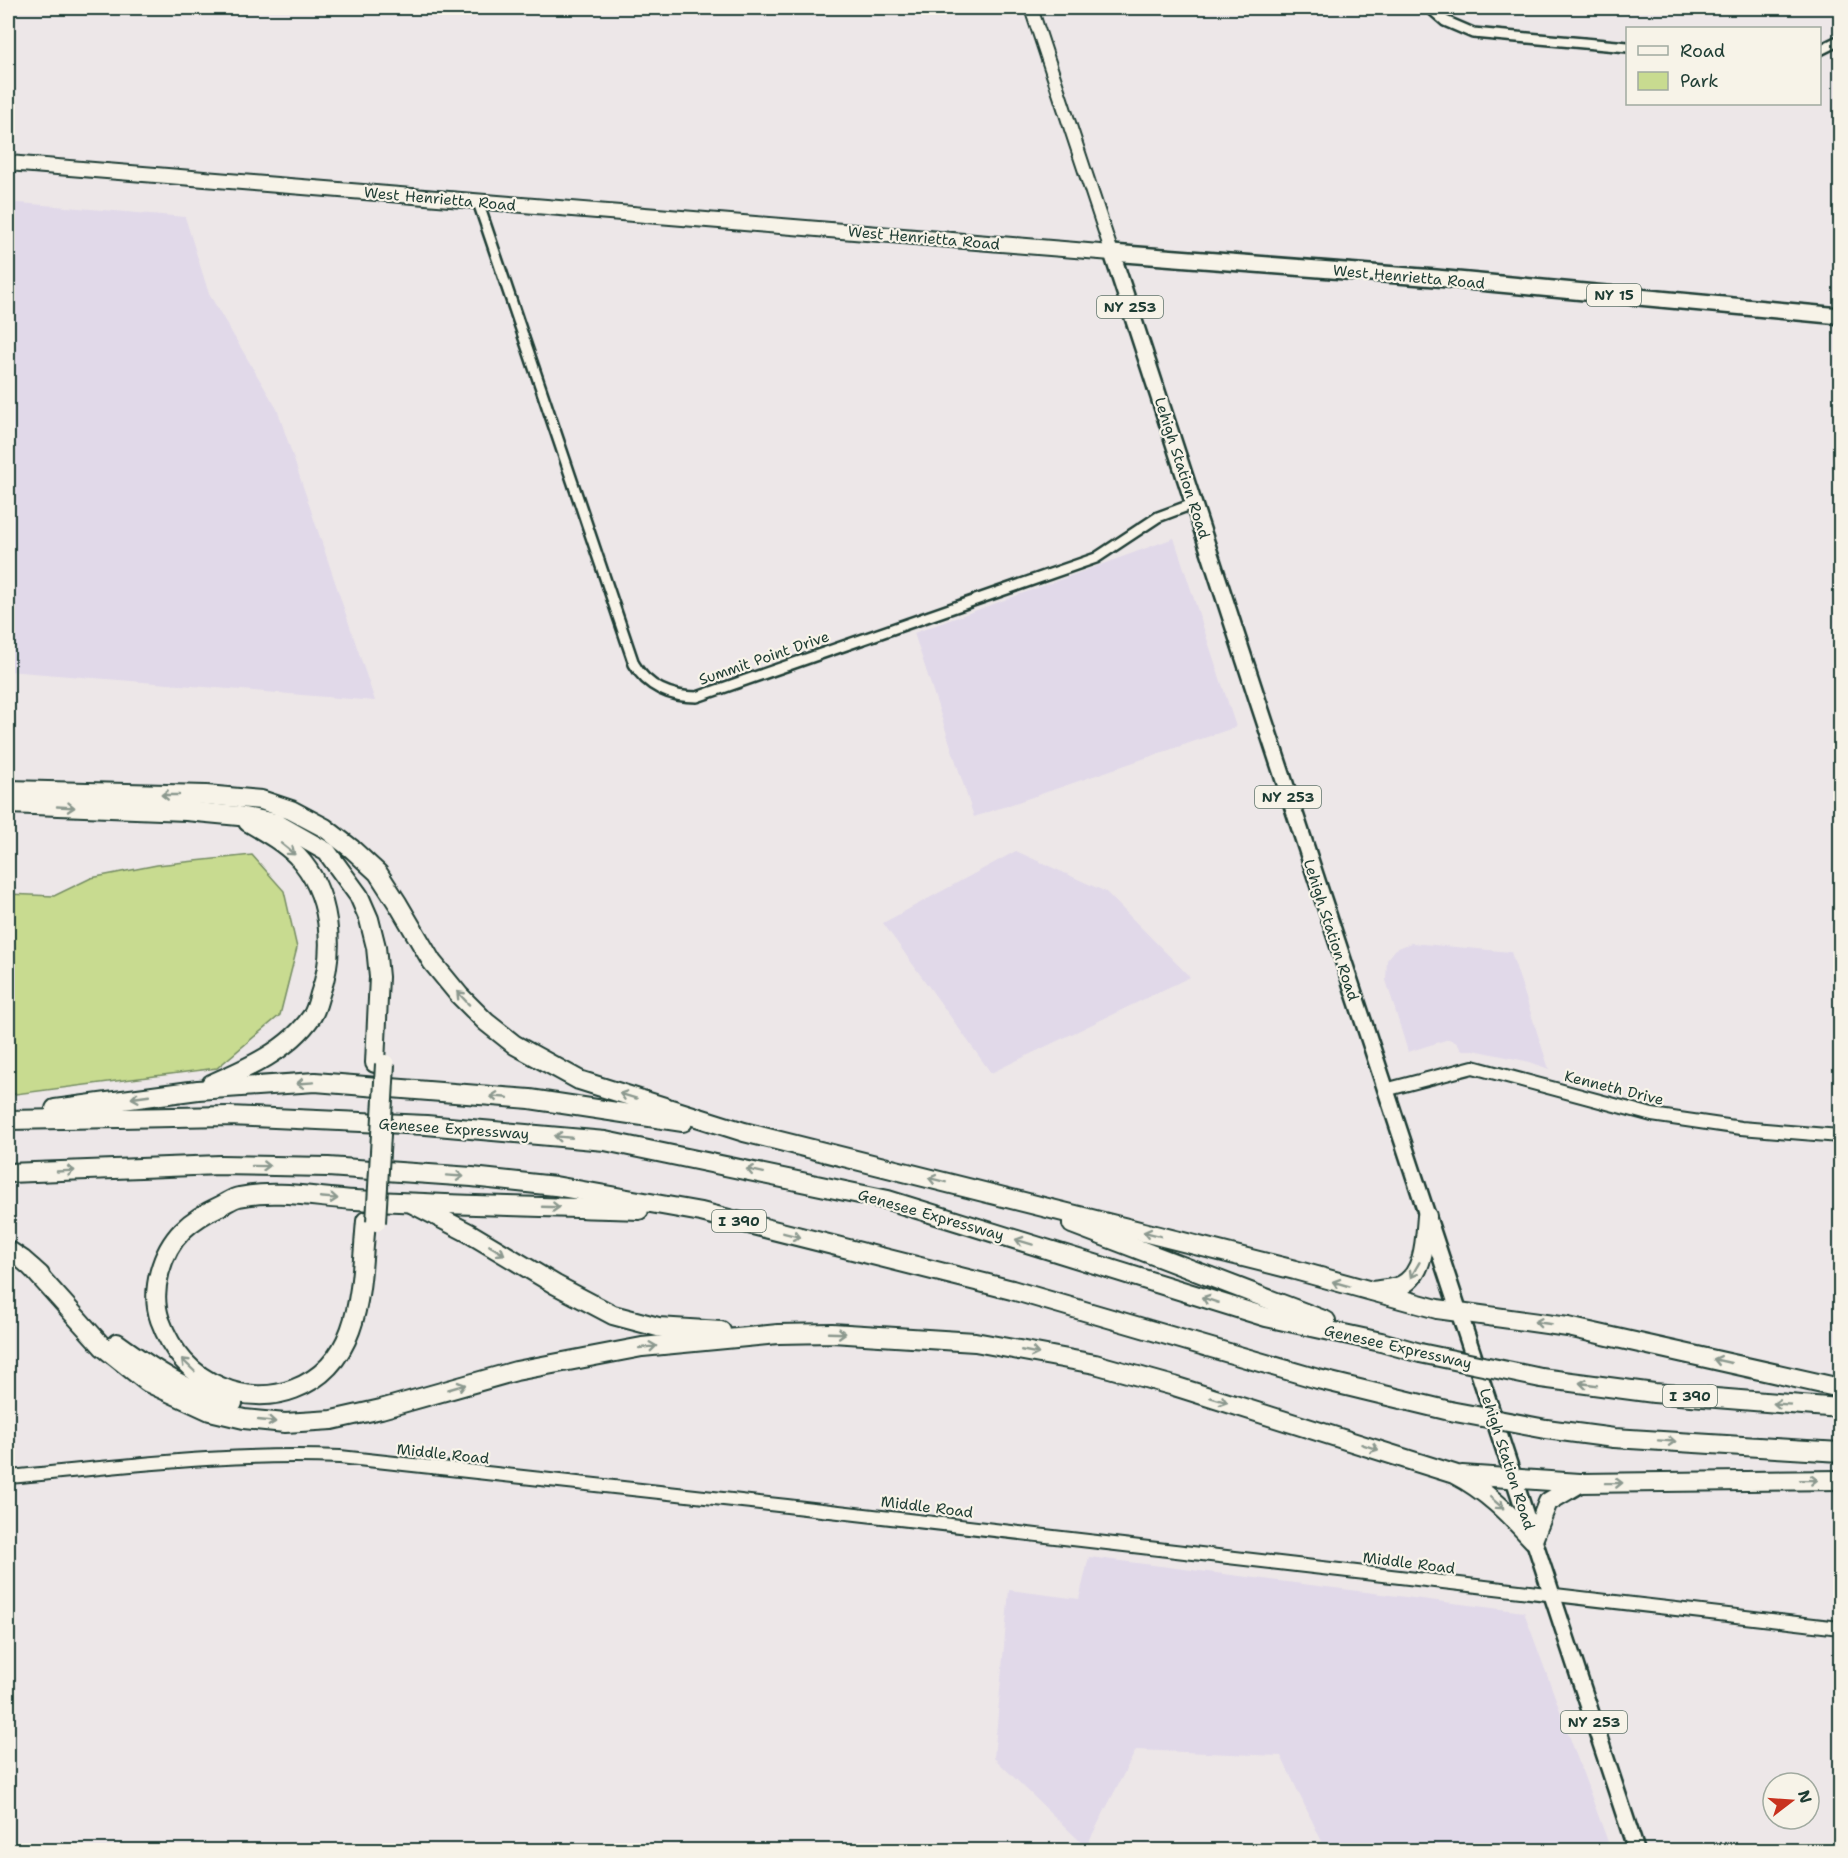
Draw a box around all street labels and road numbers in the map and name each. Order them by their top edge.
street label: West Henrietta Road [363,182,517,216]
street label: West Henrietta Road [847,221,1001,255]
street label: West Henrietta Road [1332,260,1486,294]
road number: NY 15 [1587,284,1641,306]
road number: NY 253 [1097,296,1163,318]
street label: Lehigh Station Road [1150,395,1215,542]
street label: Summit Point Drive [696,626,832,690]
road number: NY 253 [1255,786,1321,808]
street label: Lehigh Station Road [1299,857,1364,1004]
street label: Kenneth Drive [1562,1066,1666,1110]
street label: Genesee Expressway [378,1114,530,1144]
street label: Genesee Expressway [856,1185,1006,1245]
road number: I 390 [712,1210,766,1232]
street label: Genesee Expressway [1322,1320,1474,1374]
road number: I 390 [1663,1385,1717,1407]
street label: Lehigh Station Road [1475,1386,1540,1533]
street label: Middle Road [396,1439,491,1469]
street label: Middle Road [880,1491,975,1523]
street label: Middle Road [1362,1547,1457,1579]
road number: NY 253 [1561,1711,1627,1733]

